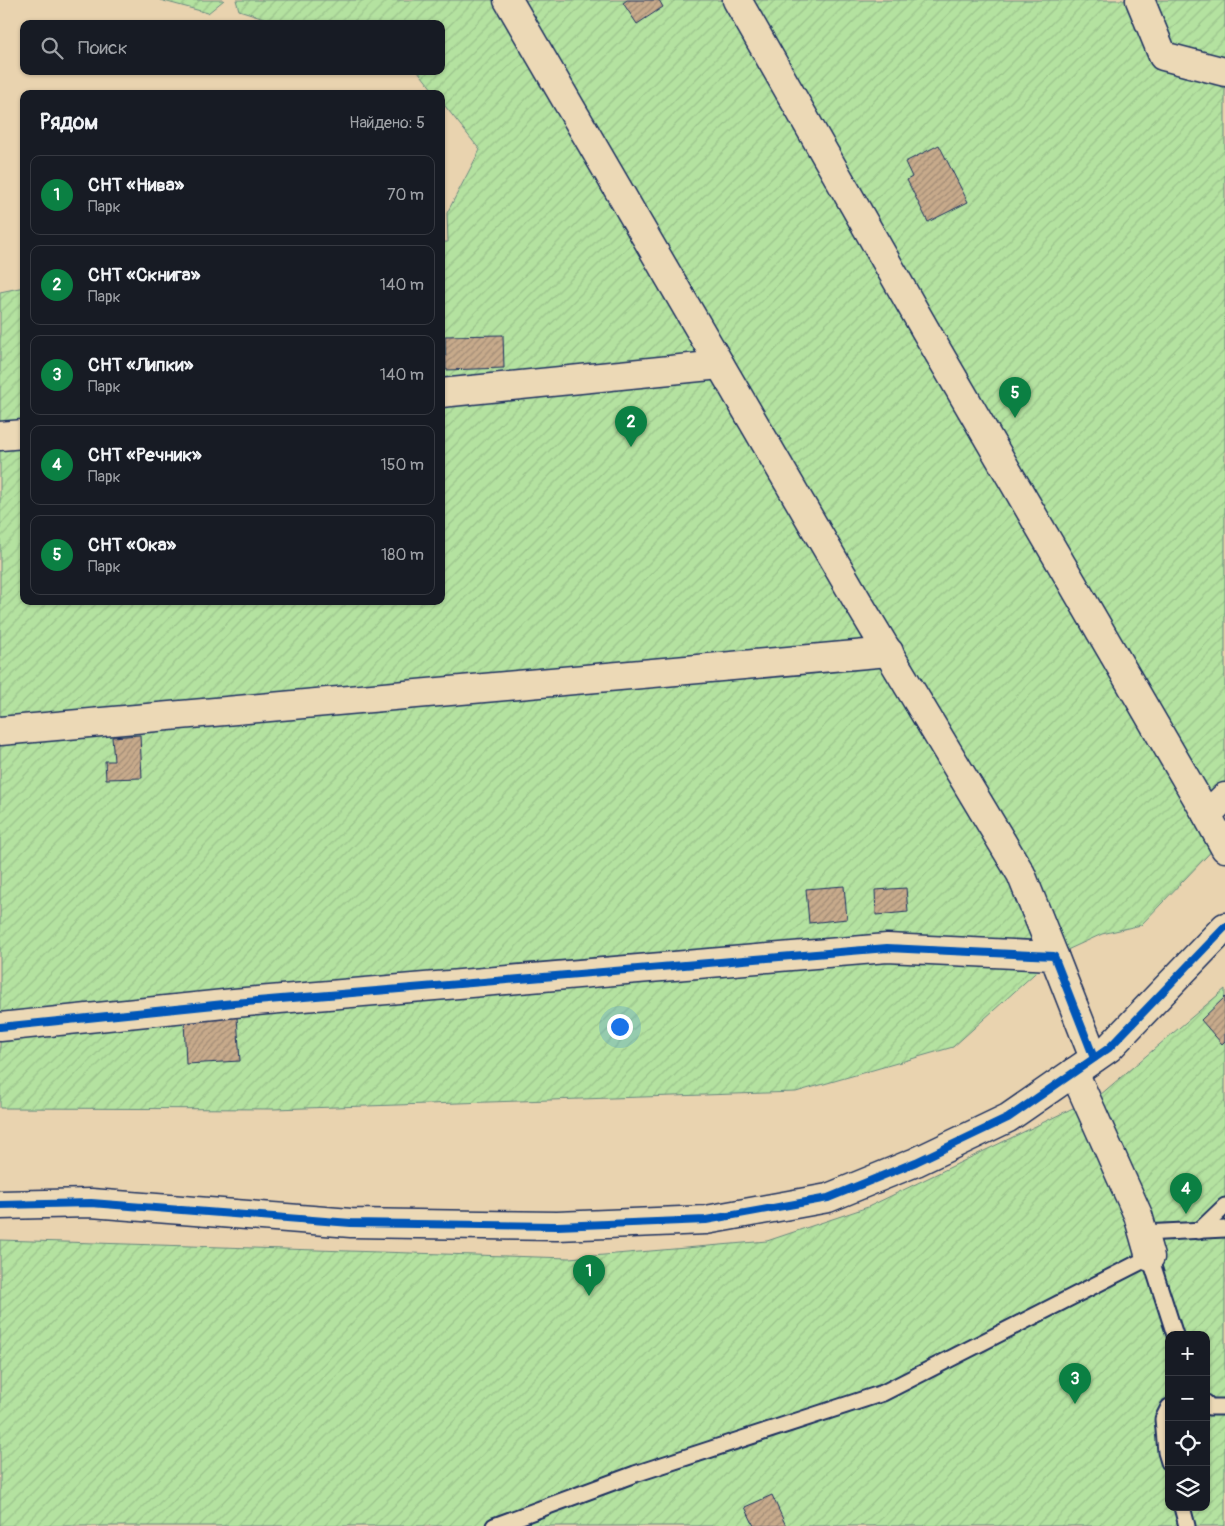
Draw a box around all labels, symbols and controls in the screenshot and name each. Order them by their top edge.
search box [20,20,445,75]
icon: search [38,34,66,62]
text: Поиск [78,36,128,60]
text: Рядом [40,109,98,136]
text: Найдено: 5 [349,113,425,133]
text: СНТ «Нива» [88,173,184,197]
text: 1 [54,185,60,205]
text: 70 m [387,185,424,205]
text: Парк [88,197,121,217]
text: СНТ «Скнига» [88,263,200,287]
text: 2 [53,275,61,295]
text: 140 m [380,275,424,295]
text: Парк [88,287,121,307]
text: СНТ «Липки» [88,353,193,377]
text: 3 [53,365,61,385]
text: 140 m [380,365,424,385]
text: Парк [88,377,121,397]
pin: 5 [999,377,1031,418]
pin: 2 [615,406,647,447]
text: СНТ «Речник» [88,443,202,467]
text: 4 [52,455,62,475]
text: 150 m [380,455,424,475]
text: Парк [88,467,121,487]
text: СНТ «Ока» [88,533,176,557]
text: 5 [53,545,61,565]
text: 180 m [381,545,424,565]
text: Парк [88,557,121,577]
your location [607,1014,633,1040]
pin: 4 [1170,1173,1202,1214]
pin: 1 [573,1255,605,1296]
map controls [1165,1331,1210,1511]
button: + [1165,1331,1210,1376]
pin: 3 [1059,1363,1091,1404]
button: − [1165,1376,1210,1421]
button: locate [1165,1421,1210,1466]
button: layers [1165,1466,1210,1511]

